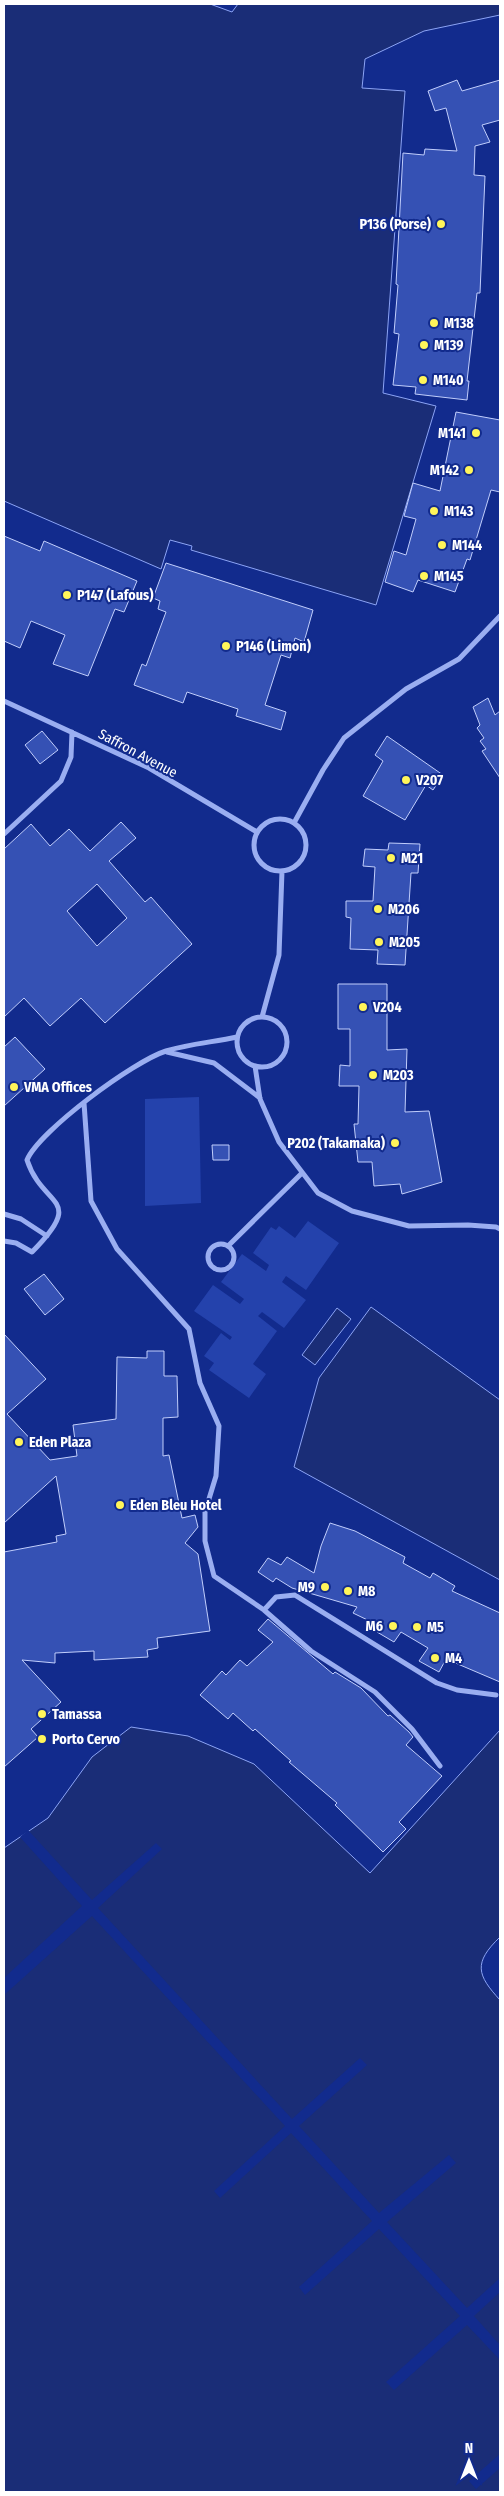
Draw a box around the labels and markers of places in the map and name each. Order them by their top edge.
place label: P136 (Porse) [359,216,431,233]
marker: P136 (Porse) [435,218,447,230]
place label: M138 [444,315,474,332]
marker: M138 [428,317,440,329]
place label: M139 [434,337,463,354]
marker: M139 [418,339,430,351]
place label: M140 [433,372,464,389]
marker: M140 [417,374,429,386]
place label: M141 [438,425,466,442]
marker: M141 [470,427,482,439]
place label: M142 [430,462,460,479]
marker: M142 [463,464,475,476]
place label: M143 [444,503,474,520]
marker: M143 [428,505,440,517]
place label: M144 [452,537,482,554]
marker: M144 [436,539,448,551]
place label: M145 [434,568,464,585]
marker: M145 [418,570,430,582]
place label: P147 (Lafous) [77,587,153,604]
marker: P147 (Lafous) [61,589,73,601]
place label: P146 (Limon) [236,638,311,655]
marker: P146 (Limon) [220,640,232,652]
place label: V207 [415,772,443,789]
marker: V207 [400,774,412,786]
place label: M21 [401,850,423,867]
marker: M21 [385,852,397,864]
place label: M206 [388,901,420,918]
marker: M206 [372,903,384,915]
place label: M205 [389,934,420,951]
marker: M205 [373,936,385,948]
place label: V204 [372,999,402,1016]
marker: V204 [357,1001,369,1013]
place label: M203 [383,1067,414,1084]
marker: M203 [367,1069,379,1081]
place label: VMA Offices [23,1079,92,1096]
marker: VMA Offices [8,1081,20,1093]
place label: P202 (Takamaka) [287,1135,385,1152]
marker: P202 (Takamaka) [389,1137,401,1149]
place label: Eden Plaza [29,1434,91,1451]
marker: Eden Plaza [13,1436,25,1448]
place label: Eden Bleu Hotel [130,1497,222,1514]
marker: Eden Bleu Hotel [114,1499,126,1511]
place label: M9 [298,1579,315,1596]
marker: M9 [319,1581,331,1593]
place label: M8 [358,1583,376,1600]
marker: M8 [342,1585,354,1597]
place label: M6 [366,1618,383,1635]
place label: M5 [427,1619,444,1636]
marker: M6 [387,1620,399,1632]
marker: M5 [411,1621,423,1633]
place label: M4 [445,1650,462,1667]
marker: M4 [429,1652,441,1664]
place label: Tamassa [52,1706,102,1723]
marker: Tamassa [36,1708,48,1720]
place label: Porto Cervo [52,1731,121,1748]
marker: Porto Cervo [36,1733,48,1745]

